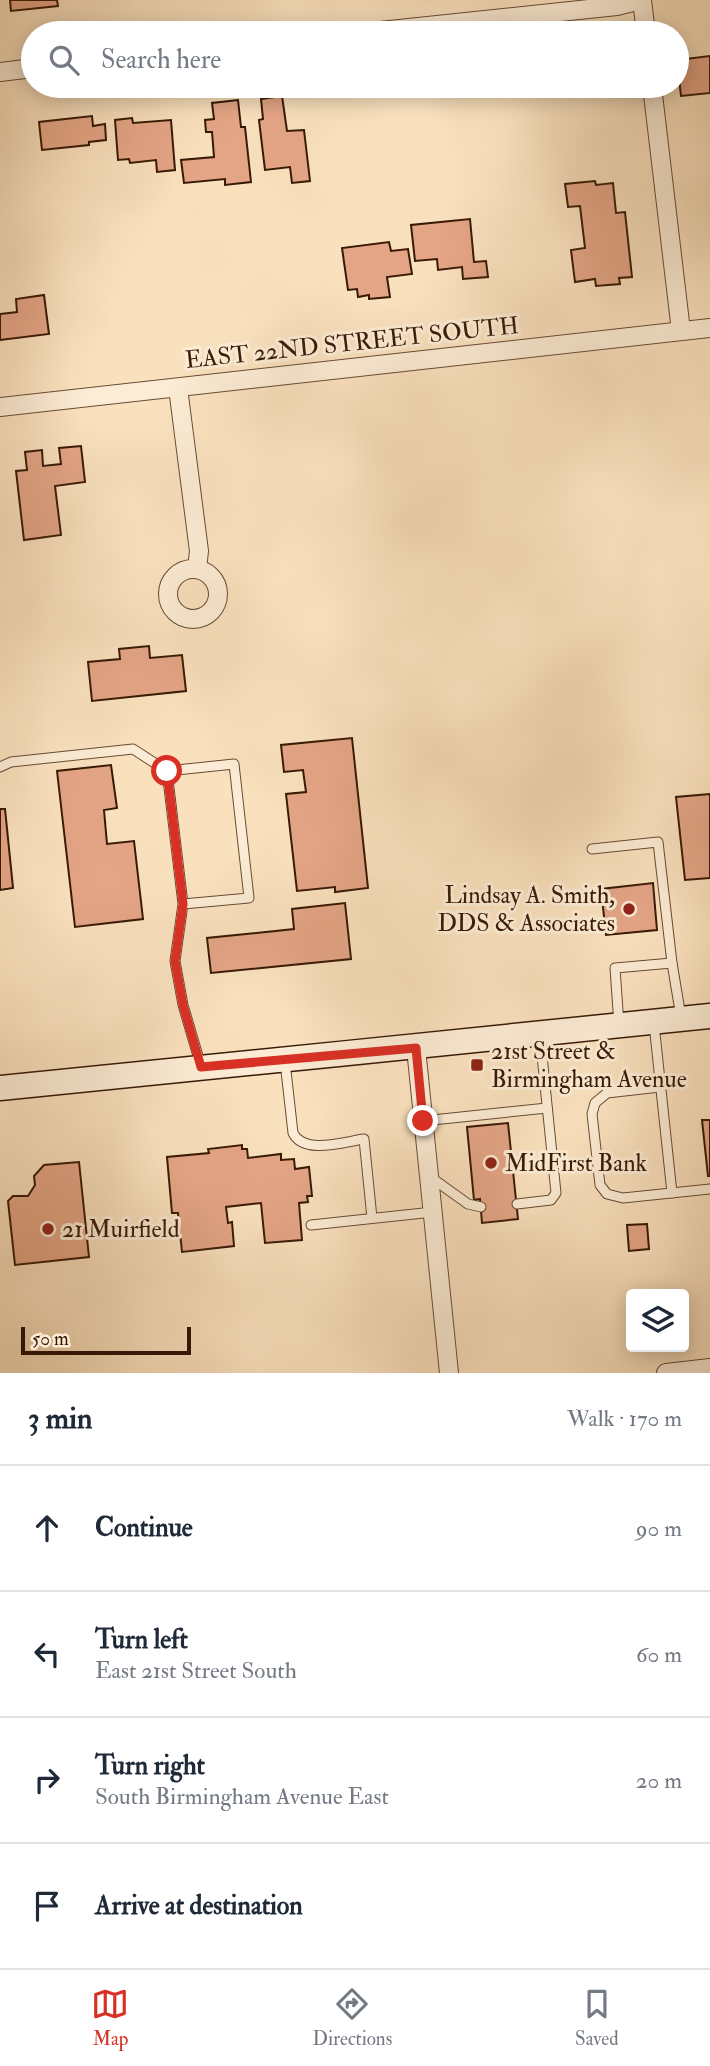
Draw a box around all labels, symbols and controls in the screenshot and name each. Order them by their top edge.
search box [21,21,689,98]
icon: search [45,41,83,79]
text: Search here [101,44,221,76]
street label: EAST 22ND STREET SOUTH [184,310,520,376]
route start [151,755,182,786]
place label: Lindsay A. Smith, DDS & Associates [437,880,615,939]
marker: Lindsay A. Smith, DDS & Associates [621,901,637,917]
place label: 21st Street & Birmingham Avenue [491,1036,687,1095]
marker: 21st Street & Birmingham Avenue [469,1057,485,1073]
route end [407,1105,438,1136]
place label: MidFirst Bank [505,1148,648,1179]
marker: MidFirst Bank [483,1155,499,1171]
place label: 21 Muirfield [62,1214,180,1245]
marker: 21 Muirfield [40,1221,56,1237]
map controls [626,1289,689,1352]
button: layers [626,1289,689,1352]
scale bar [21,1324,191,1356]
text: 50 m [32,1327,69,1351]
text: 3 min [28,1400,93,1437]
text: Walk · 170 m [567,1404,682,1433]
icon: ahead [28,1509,66,1547]
text: Continue [95,1512,193,1544]
text: 90 m [636,1514,682,1543]
text: Turn left [95,1624,188,1656]
icon: left [28,1635,66,1673]
text: 60 m [636,1640,682,1669]
text: East 21st Street South [95,1656,297,1685]
text: Turn right [95,1750,205,1782]
icon: right [28,1761,66,1799]
text: 20 m [636,1766,682,1795]
text: South Birmingham Avenue East [95,1782,389,1811]
icon: arrive [28,1887,66,1925]
text: Arrive at destination [95,1890,303,1922]
tab: Map [91,1985,129,2051]
tab: Directions [312,1985,392,2051]
tab: Saved [575,1985,619,2051]

